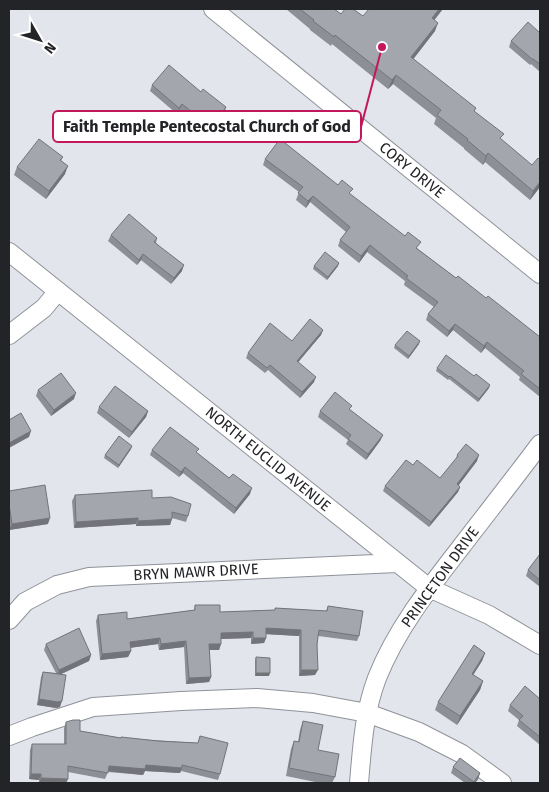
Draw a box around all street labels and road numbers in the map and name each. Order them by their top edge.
street label: CORY DRIVE [376,138,448,202]
street label: NORTH EUCLID AVENUE [202,403,334,515]
street label: PRINCETON DRIVE [397,523,483,631]
street label: BRYN MAWR DRIVE [133,560,259,584]

